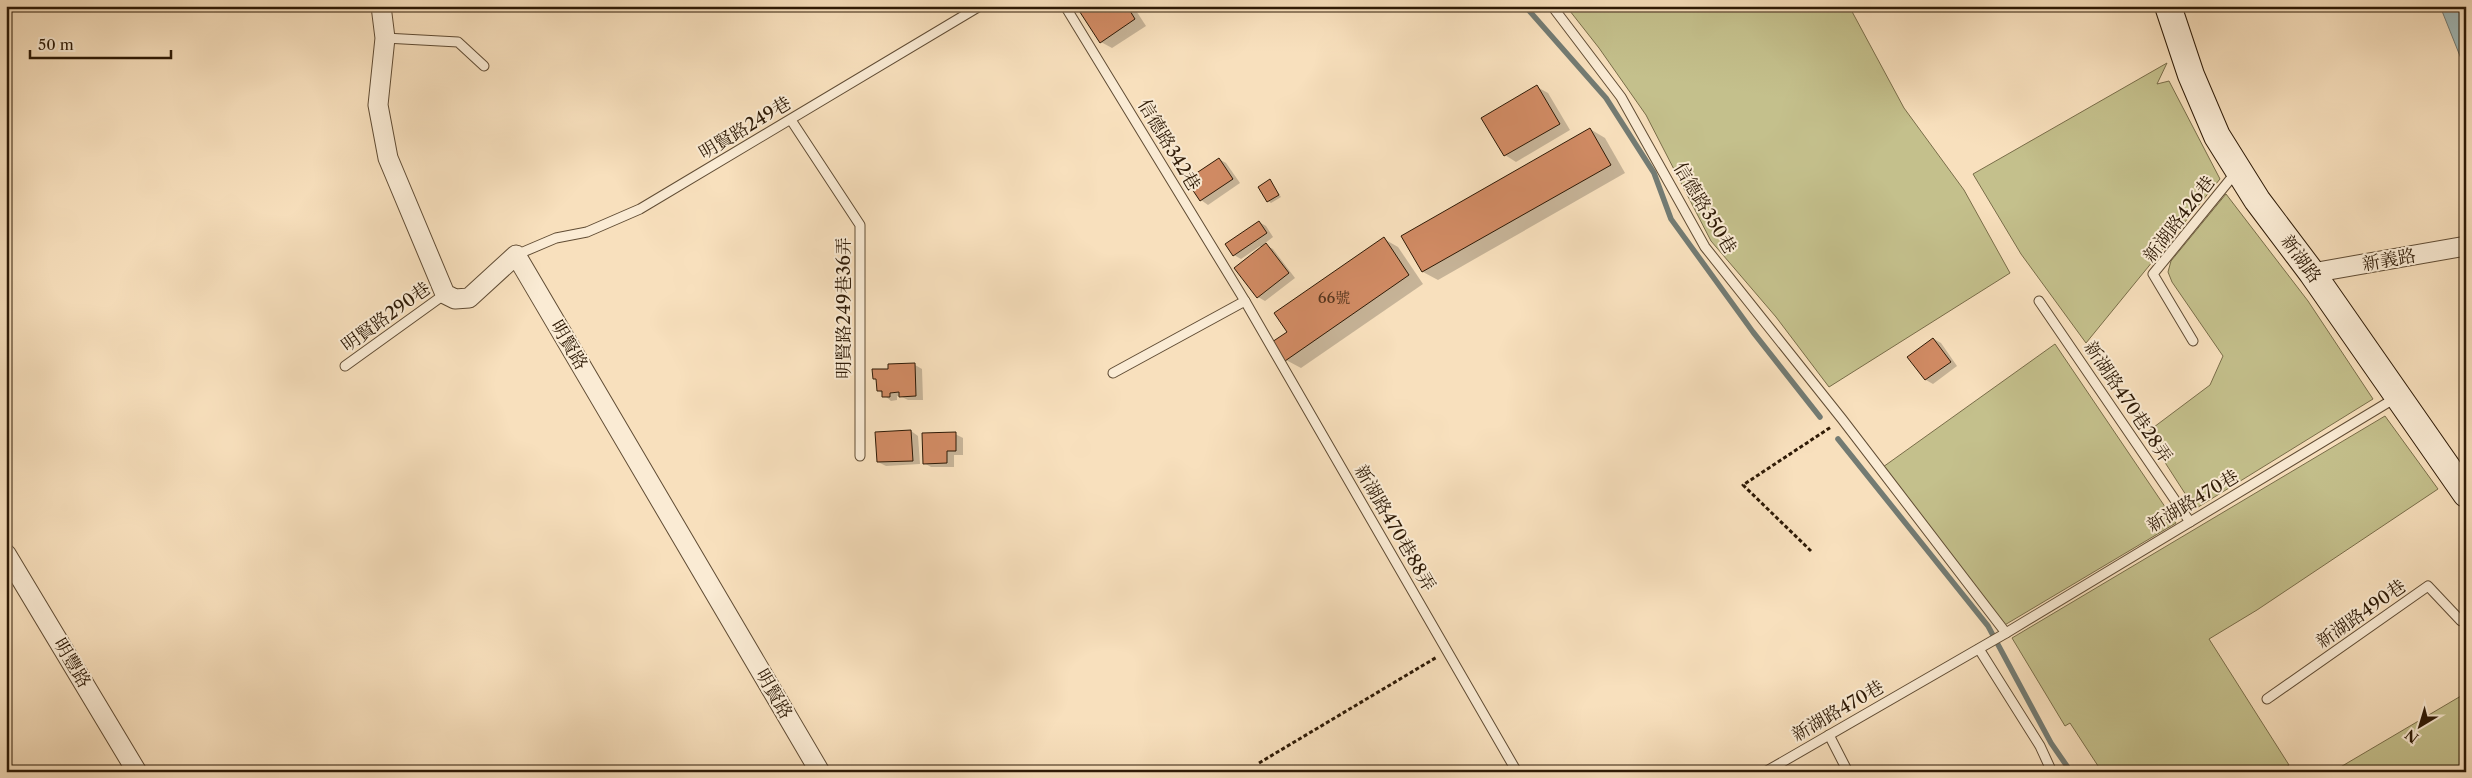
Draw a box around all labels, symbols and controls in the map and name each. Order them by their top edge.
scale bar [30,28,171,60]
text: 50 m [38,35,74,54]
street label: 明賢路249巷 [695,92,795,164]
street label: 信德路342巷 [1133,95,1205,195]
street label: 信德路350巷 [1669,158,1741,258]
street label: 新湖路426巷 [2139,172,2219,266]
street label: 新湖路 [2276,231,2326,287]
street label: 明賢路249巷36弄 [833,237,855,379]
street label: 新義路 [2361,244,2417,276]
street label: 明賢路290巷 [337,277,435,357]
house number: 66號 [1318,288,1350,307]
street label: 明賢路 [546,316,592,374]
street label: 新湖路470巷28弄 [2079,337,2177,467]
street label: 新湖路470巷88弄 [1350,461,1440,595]
street label: 新湖路470巷 [2143,465,2243,537]
street label: 新湖路490巷 [2312,575,2410,653]
street label: 明豐路 [49,634,95,692]
street label: 明賢路 [751,665,797,723]
street label: 新湖路470巷 [1788,676,1888,746]
north arrow [2394,700,2444,750]
text: N [2402,725,2422,747]

